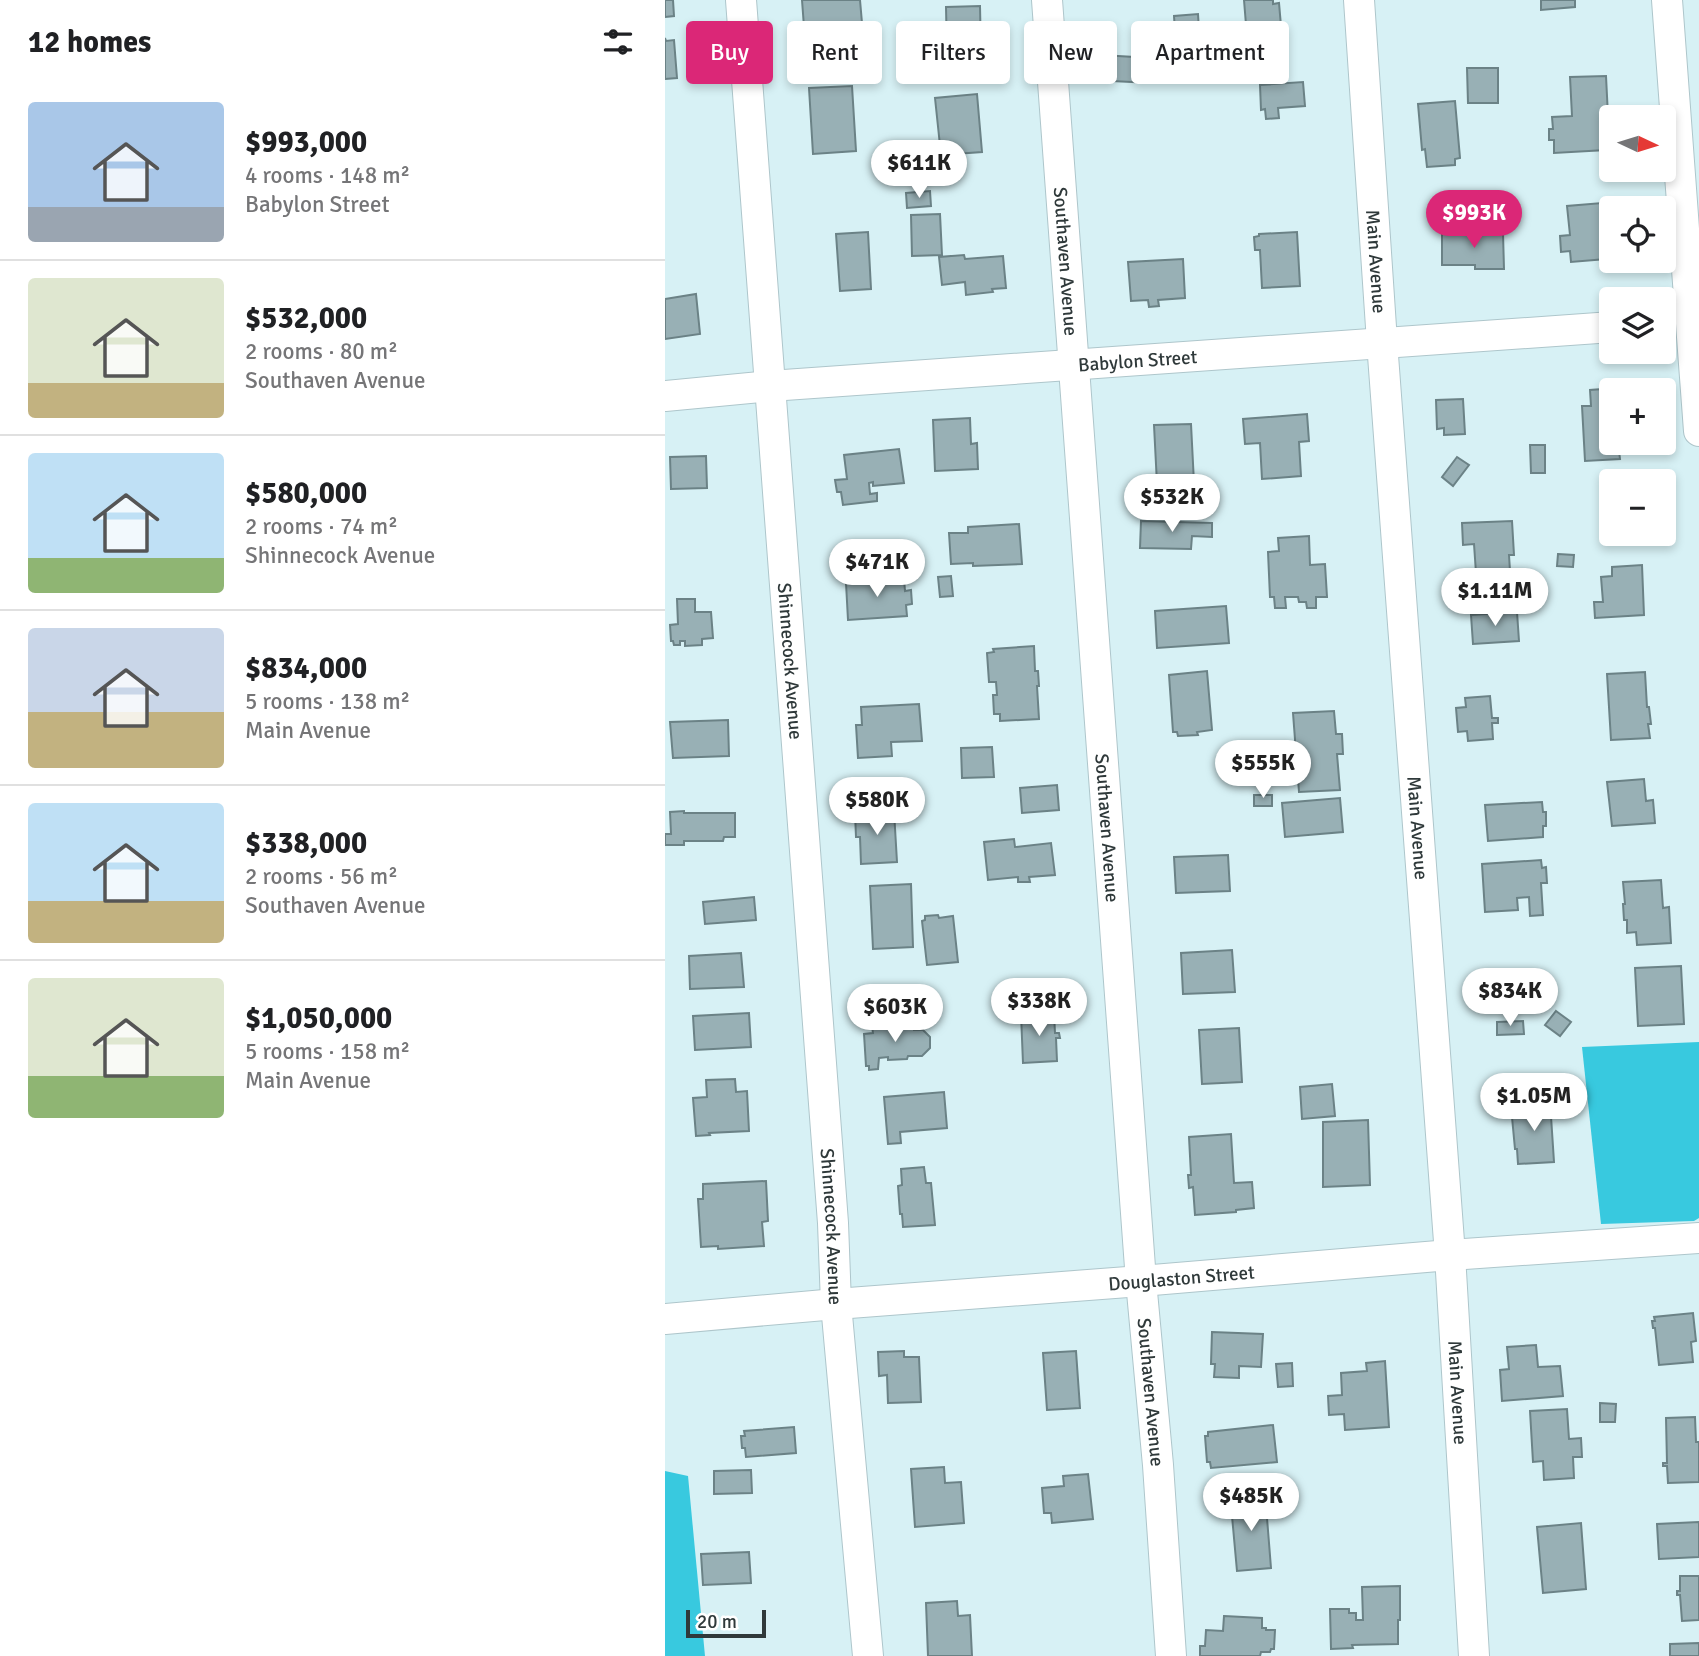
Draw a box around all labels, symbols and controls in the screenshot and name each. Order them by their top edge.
chip: Buy [686,21,773,84]
chip: Rent [787,21,882,84]
chip: Filters [896,21,1010,84]
chip: New [1024,21,1117,84]
chip: Apartment [1131,21,1289,84]
icon: filters [599,23,637,61]
text: 12 homes [28,24,151,61]
north arrow [1599,105,1677,182]
map controls [1599,105,1676,546]
text: $993,000 [245,124,367,161]
icon: home [84,130,168,214]
pin: $611K [870,140,968,200]
text: $611K [887,148,951,177]
text: 4 rooms · 148 m² [245,161,410,190]
street label: Southaven Avenue [1048,186,1083,337]
text: Babylon Street [245,190,389,219]
pin: $993K [1425,190,1523,250]
button: locate [1599,196,1676,273]
text: $993K [1442,198,1506,227]
street label: Main Avenue [1360,209,1391,314]
button: layers [1599,287,1676,364]
text: $532,000 [245,300,367,337]
icon: home [84,306,168,390]
text: 2 rooms · 80 m² [245,337,398,366]
street label: Babylon Street [1077,345,1198,377]
text: Southaven Avenue [245,366,425,395]
button: + [1599,378,1676,455]
button: − [1599,469,1676,546]
text: $580,000 [245,475,367,512]
pin: $532K [1123,475,1221,534]
icon: home [84,481,168,565]
text: $532K [1140,482,1204,511]
text: 2 rooms · 74 m² [245,512,398,541]
pin: $471K [828,540,926,599]
text: Shinnecock Avenue [245,541,435,570]
text: $471K [845,547,909,576]
pin: $1.11M [1438,568,1552,628]
text: $1.11M [1457,576,1533,605]
street label: Shinnecock Avenue [772,582,808,741]
text: $834,000 [245,650,367,687]
icon: home [84,656,168,740]
text: 5 rooms · 138 m² [245,687,410,716]
text: Main Avenue [245,716,371,745]
pin: $555K [1214,740,1312,800]
text: $555K [1231,748,1295,777]
street label: Southaven Avenue [1089,753,1124,903]
street label: Main Avenue [1401,775,1433,881]
pin: $580K [828,778,926,837]
text: $580K [845,785,909,814]
text: $338,000 [245,825,367,862]
icon: home [84,831,168,915]
text: 2 rooms · 56 m² [245,862,398,891]
text: Southaven Avenue [245,891,425,920]
pin: $834K [1461,968,1559,1028]
text: $834K [1478,976,1542,1005]
pin: $338K [990,978,1088,1038]
pin: $603K [846,984,944,1044]
text: $338K [1007,986,1071,1015]
text: $603K [863,992,927,1021]
text: $1,050,000 [245,1000,392,1037]
icon: home [84,1006,168,1090]
text: 5 rooms · 158 m² [245,1037,410,1066]
text: Main Avenue [245,1066,371,1095]
pin: $1.05M [1477,1074,1591,1133]
text: $1.05M [1496,1081,1572,1110]
street label: Shinnecock Avenue [814,1147,847,1306]
street label: Douglaston Street [1107,1260,1256,1296]
street label: Southaven Avenue [1131,1317,1169,1468]
street label: Main Avenue [1442,1340,1472,1445]
pin: $485K [1202,1474,1300,1533]
text: $485K [1219,1481,1283,1510]
scale bar [686,1607,767,1639]
text: 20 m [697,1610,737,1634]

